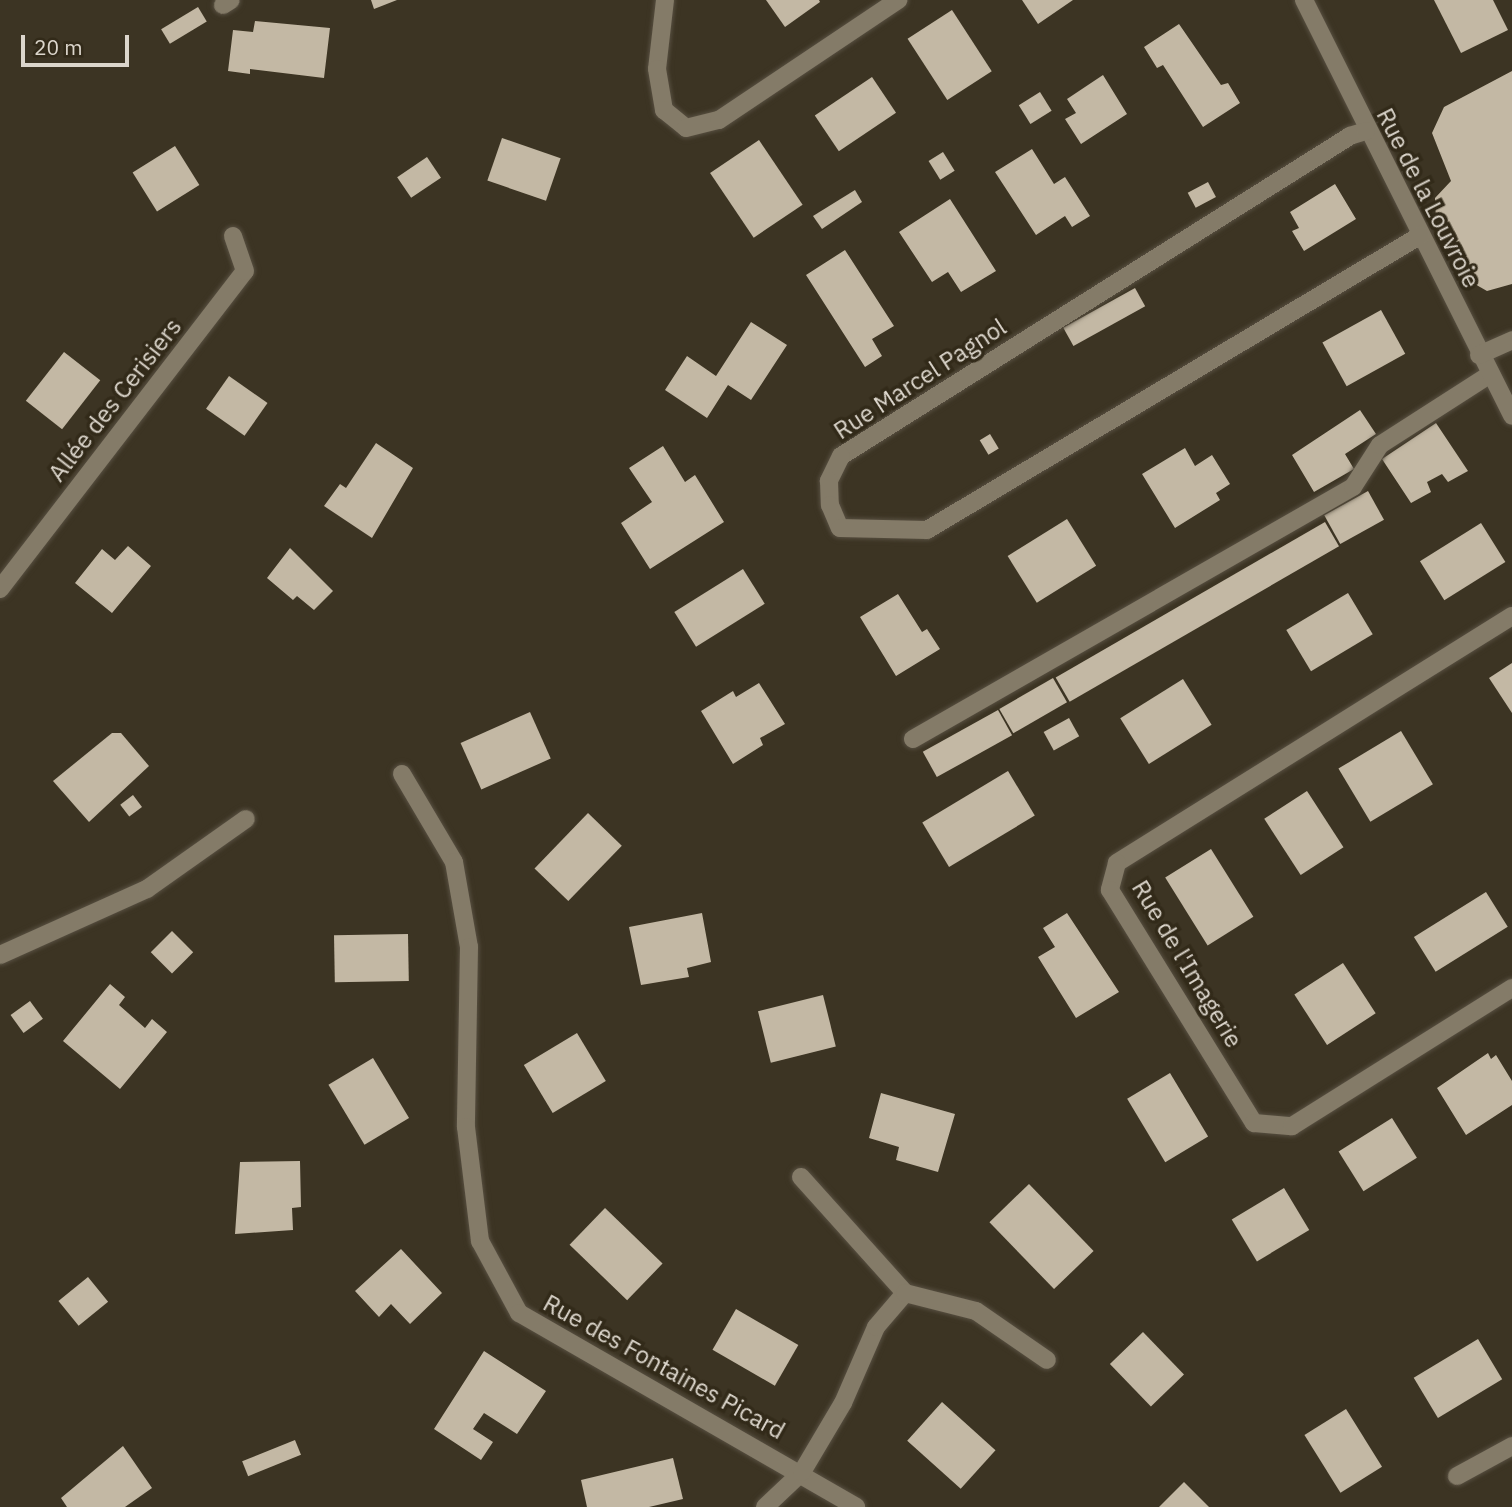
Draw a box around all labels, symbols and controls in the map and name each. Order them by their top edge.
scale bar [24,21,133,65]
text: 20 m [34,33,83,61]
street label: Rue de la Louvroie [1370,103,1486,293]
street label: Allée des Cerisiers [42,313,188,487]
street label: Rue Marcel Pagnol [828,313,1012,445]
street label: Rue de l'Imagerie [1126,875,1248,1053]
street label: Rue des Fontaines Picard [538,1289,790,1445]

